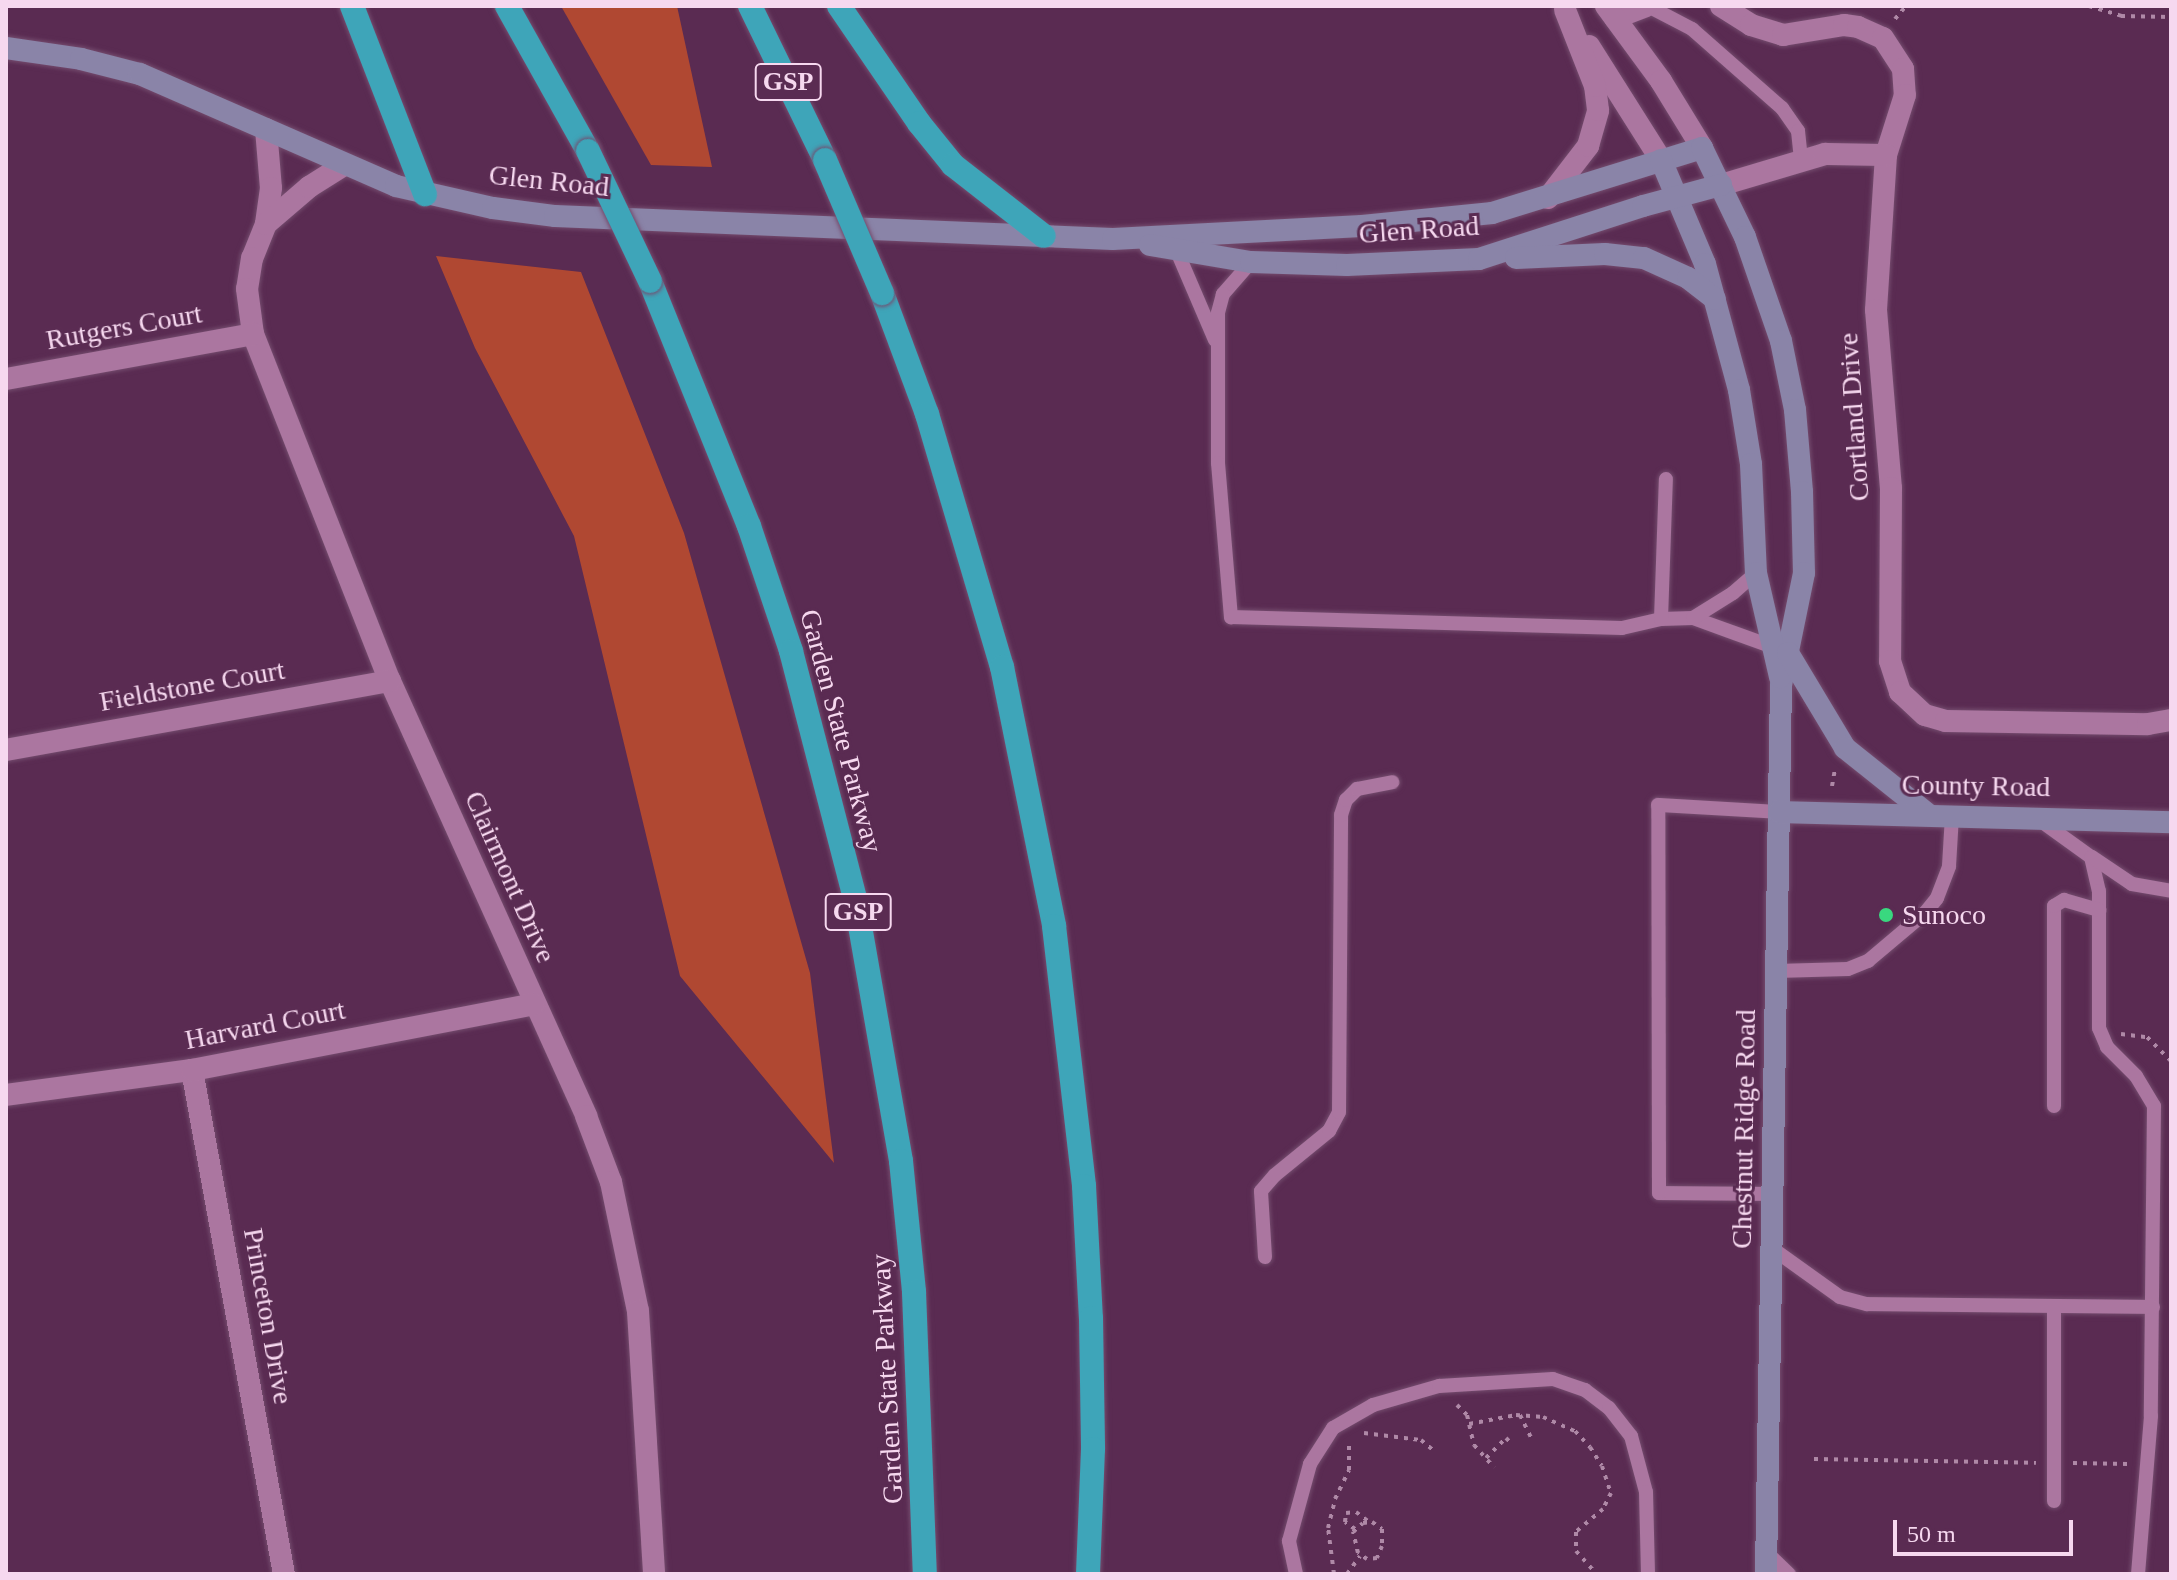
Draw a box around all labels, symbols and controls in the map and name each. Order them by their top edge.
road number: GSP [754,60,822,104]
street label: Glen Road [487,158,611,204]
street label: Glen Road [1358,209,1480,251]
street label: Rutgers Court [43,297,205,357]
street label: Cortland Drive [1831,332,1877,502]
street label: Garden State Parkway [792,606,890,856]
street label: Fieldstone Court [97,653,287,719]
street label: County Road [1901,768,2051,804]
street label: Clairmont Drive [457,786,563,968]
road number: GSP [824,890,892,934]
place label: Sunoco [1902,898,1986,932]
marker: Sunoco [1877,906,1895,924]
street label: Harvard Court [182,993,348,1057]
street label: Chestnut Ridge Road [1725,1009,1763,1249]
street label: Princeton Drive [236,1225,300,1407]
street label: Garden State Parkway [864,1253,910,1505]
scale bar [1897,1504,2077,1554]
text: 50 m [1907,1521,1956,1547]

